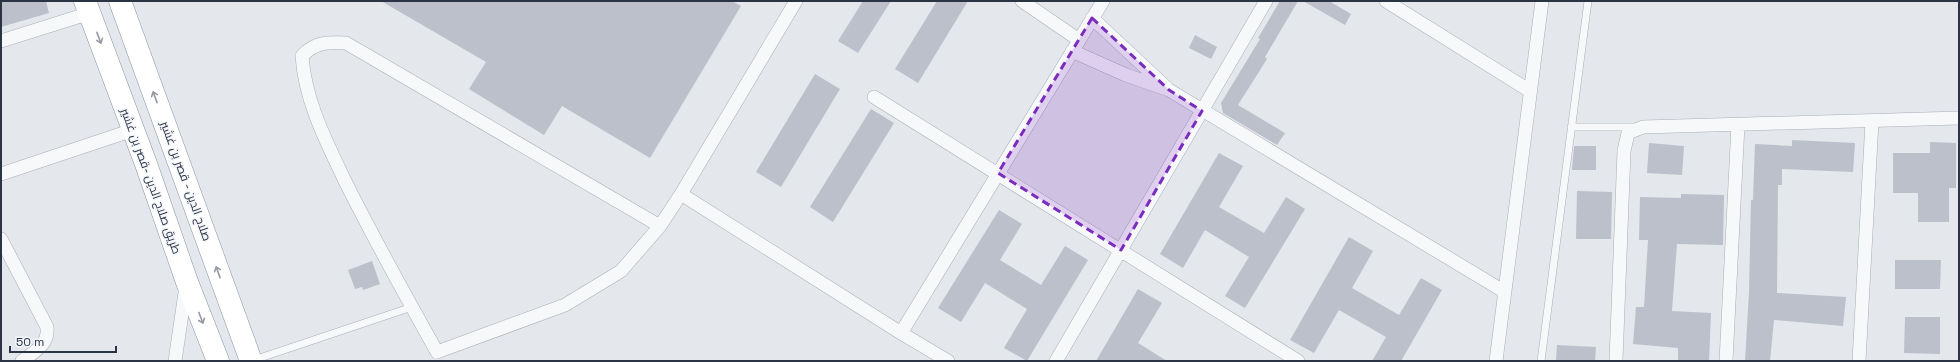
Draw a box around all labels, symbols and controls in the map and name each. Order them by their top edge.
one-way arrow [95,31,103,43]
one-way arrow [151,91,159,103]
street label: طريق صلاح الدين -قصر بن غشير [117,105,185,256]
street label: صلاح الدين - قصر بن غشير [157,118,215,243]
one-way arrow [214,266,222,278]
one-way arrow [197,311,205,323]
scale bar [10,328,116,354]
text: 50 m [16,334,44,350]

